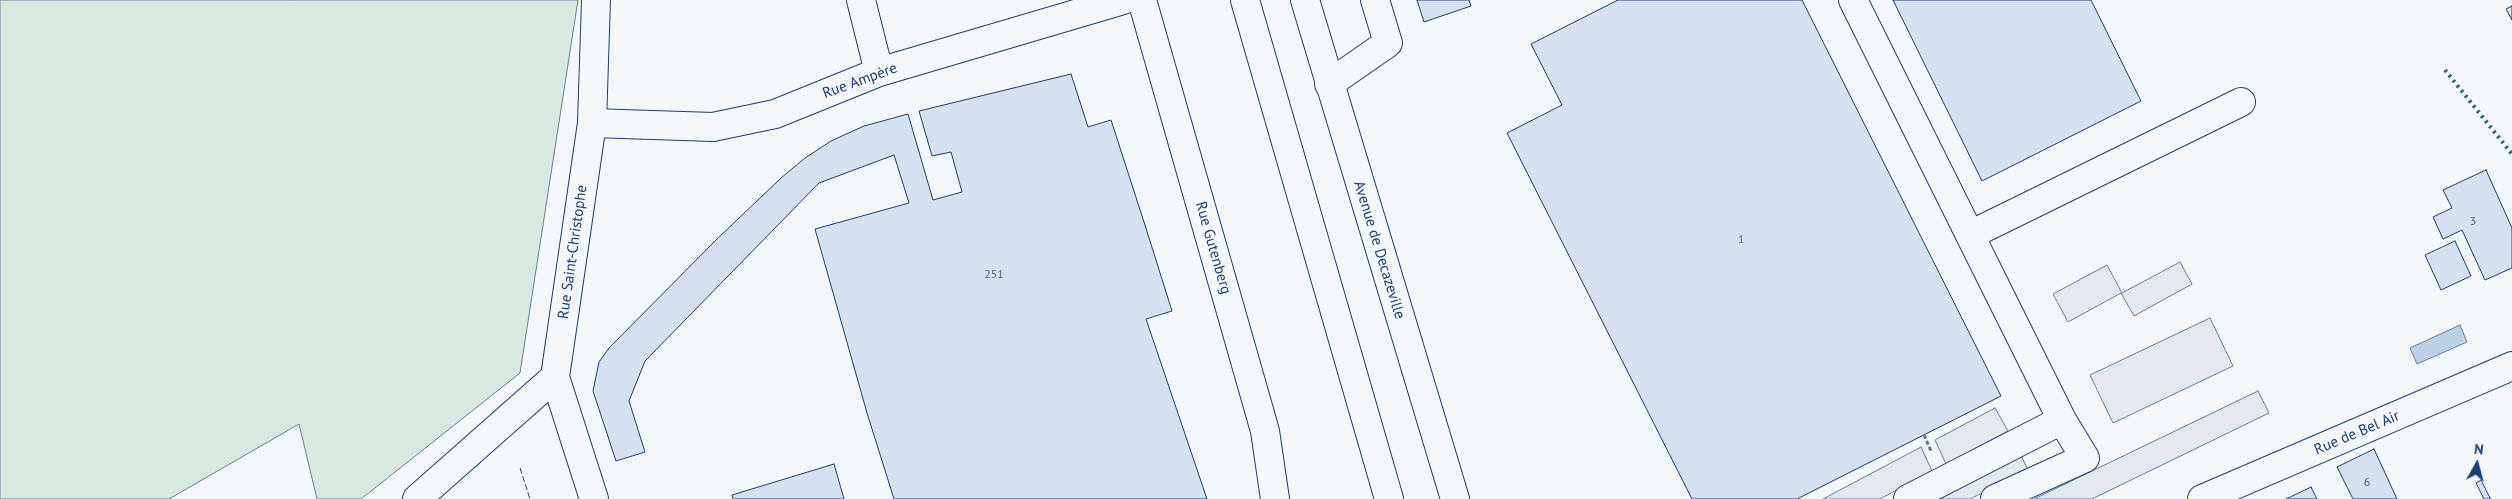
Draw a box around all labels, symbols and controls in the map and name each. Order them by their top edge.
street label: Rue Ampère [820,59,900,103]
street label: Avenue de Decazeville [1349,179,1409,321]
street label: Rue Saint-Christophe [555,184,591,320]
street label: Rue Gutenberg [1191,200,1235,296]
house number: 3 [2470,215,2476,229]
house number: 1 [1738,233,1744,247]
house number: 251 [984,268,1004,282]
street label: Rue de Bel Air [2312,407,2402,459]
north arrow [2452,439,2502,489]
text: N [2473,440,2484,459]
house number: 6 [2364,476,2370,490]

